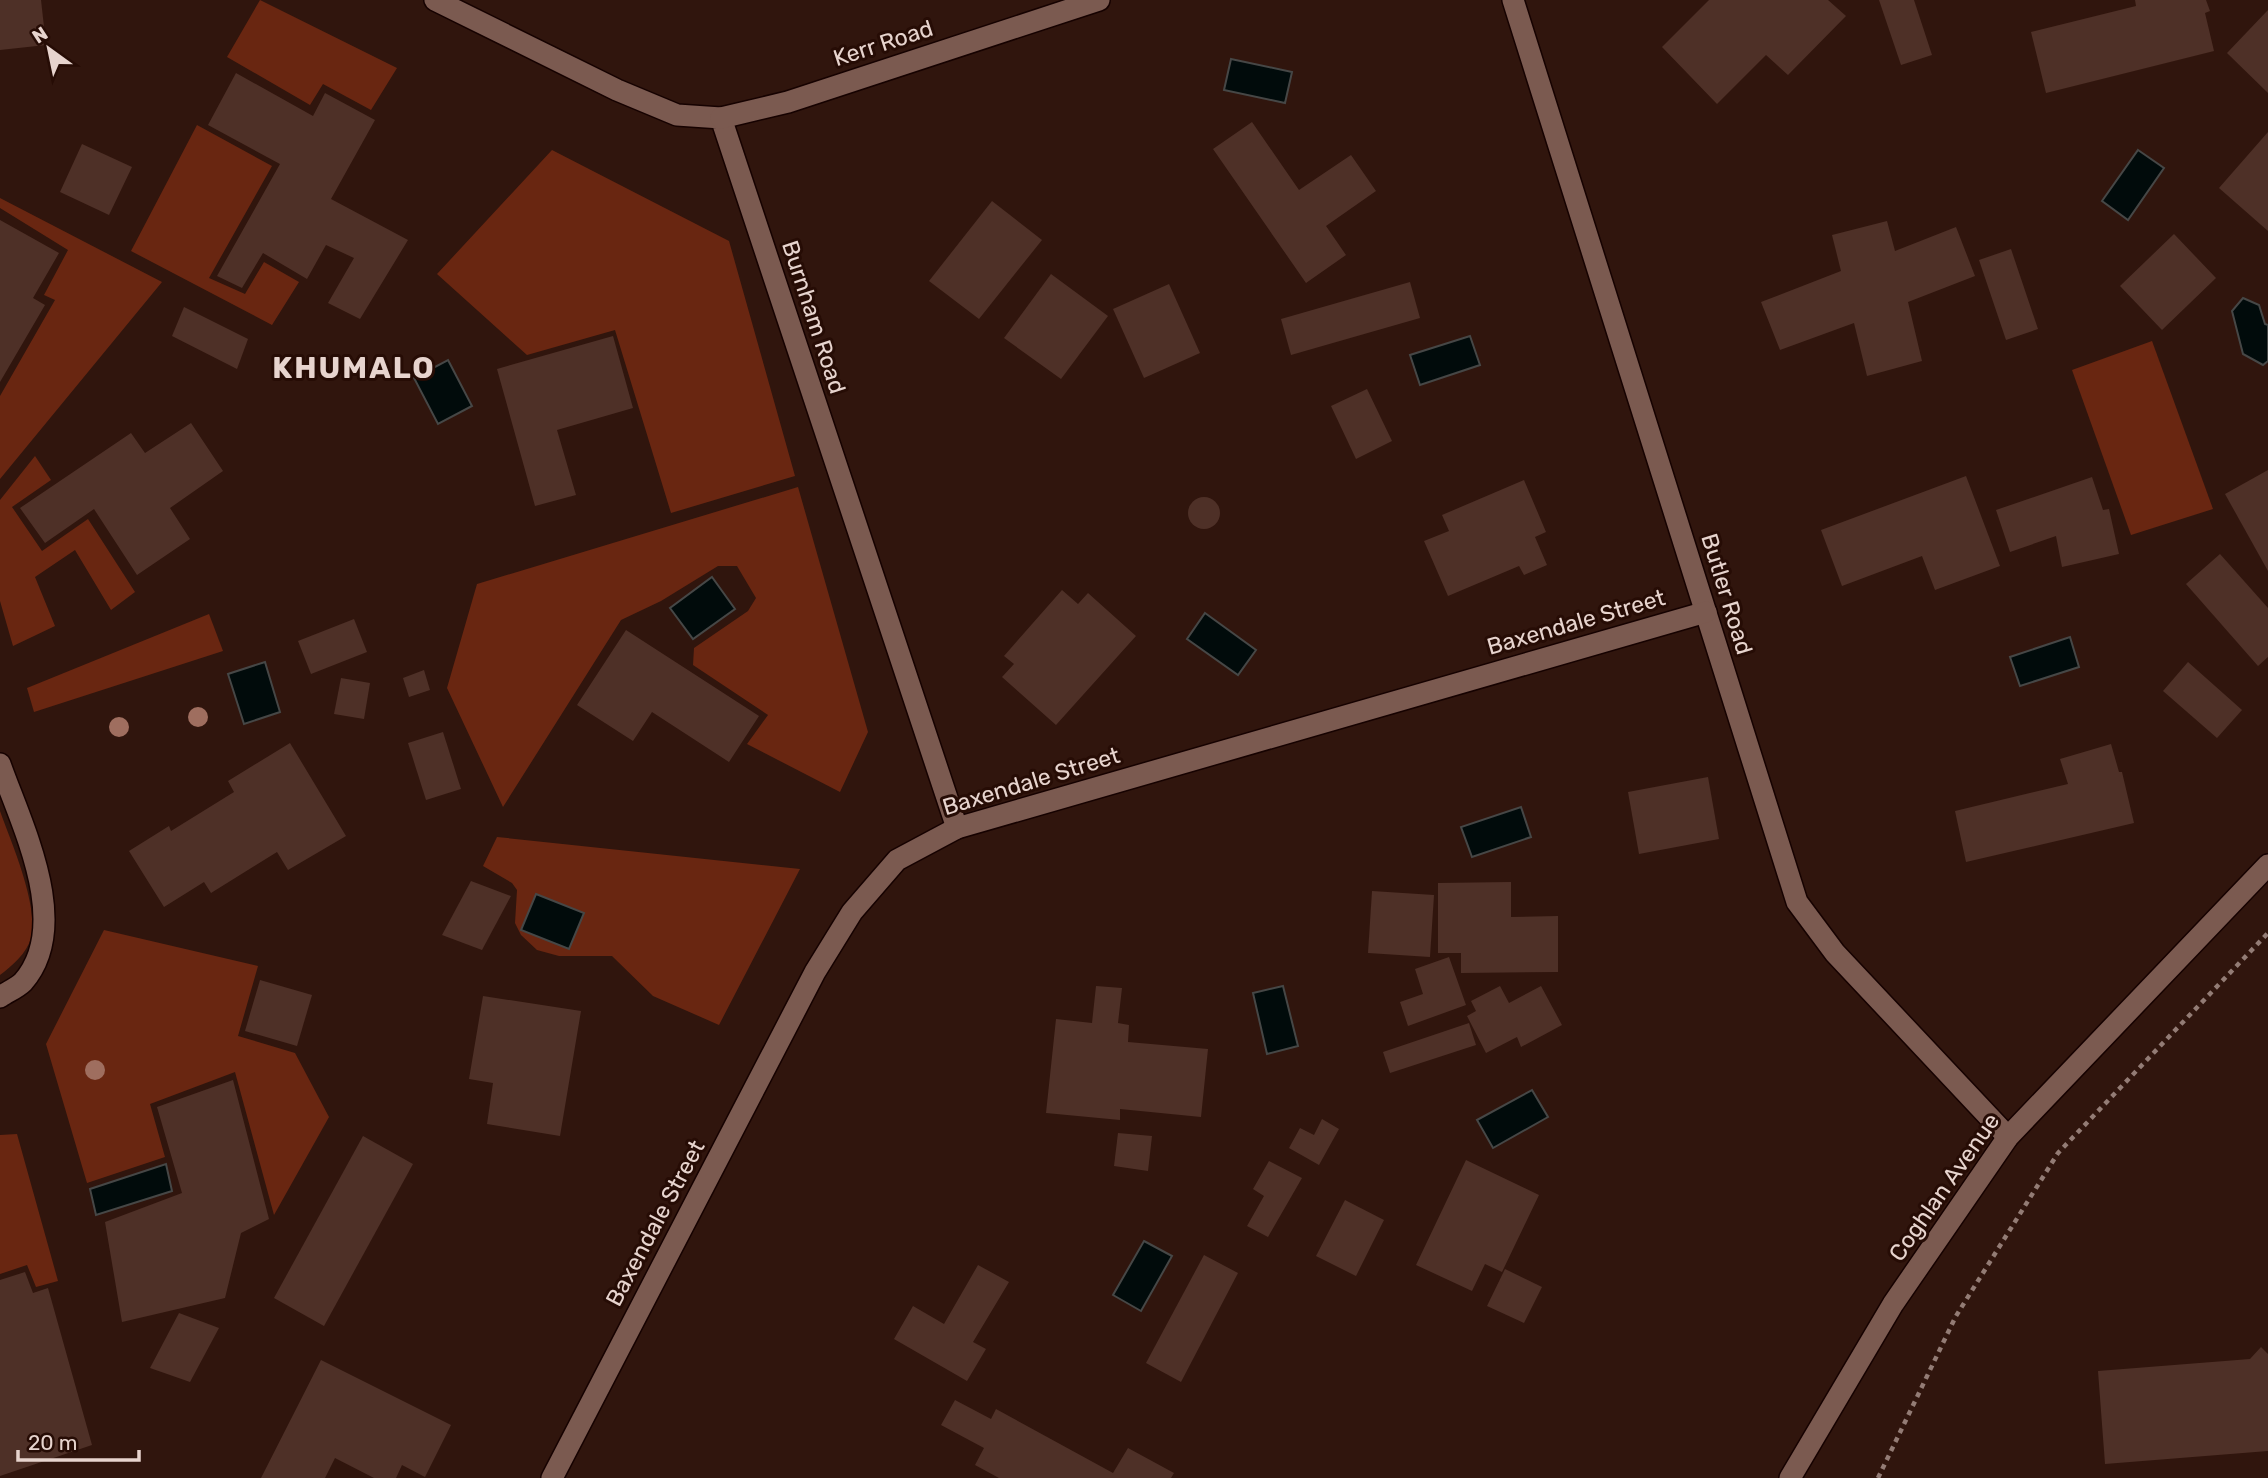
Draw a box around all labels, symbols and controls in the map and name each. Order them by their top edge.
north arrow [14,14,84,84]
street label: Kerr Road [830,14,936,72]
text: N [28,22,52,49]
street label: Burnham Road [776,237,852,397]
district label: KHUMALO [272,350,436,386]
street label: Butler Road [1695,530,1759,658]
street label: Baxendale Street [1484,583,1668,661]
street label: Baxendale Street [939,741,1123,821]
street label: Coghlan Avenue [1883,1108,2005,1266]
street label: Baxendale Street [599,1135,711,1311]
scale bar [18,1418,138,1462]
text: 20 m [28,1430,77,1455]

